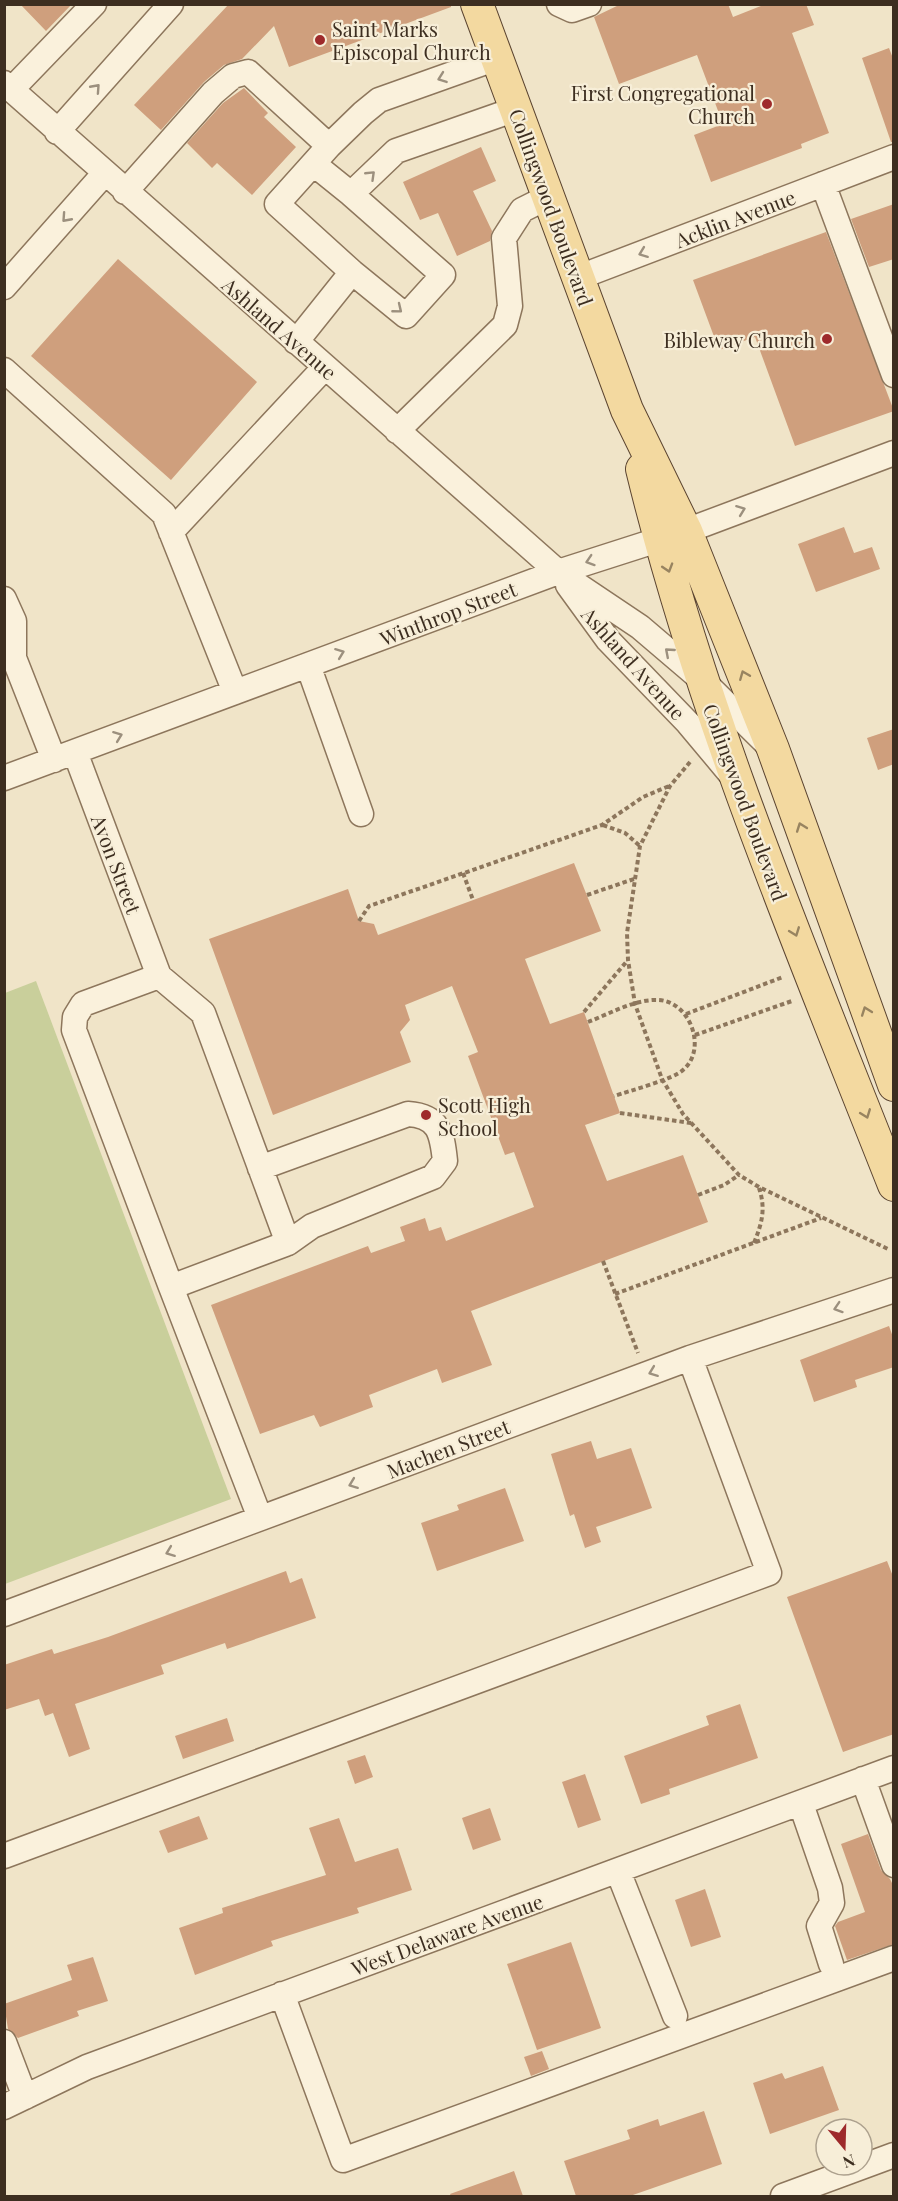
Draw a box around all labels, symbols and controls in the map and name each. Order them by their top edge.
place label: Saint Marks Episcopal Church [332,15,491,65]
marker: Saint Marks Episcopal Church [313,33,327,47]
one-way arrow [437,70,448,83]
place label: First Congregational Church [571,79,755,129]
one-way arrow [89,84,100,95]
marker: First Congregational Church [760,97,774,111]
street label: Collingwood Boulevard [504,105,600,310]
one-way arrow [364,171,375,182]
street label: Acklin Avenue [670,183,799,254]
one-way arrow [62,211,73,221]
one-way arrow [638,246,649,258]
street label: Ashland Avenue [216,270,343,385]
one-way arrow [391,302,402,313]
place label: Bibleway Church [663,326,815,353]
marker: Bibleway Church [820,332,834,346]
one-way arrow [735,505,746,518]
one-way arrow [586,553,596,566]
one-way arrow [661,562,673,573]
street label: Winthrop Street [375,574,521,652]
street label: Ashland Avenue [576,600,692,725]
one-way arrow [334,648,345,660]
one-way arrow [665,648,676,659]
one-way arrow [739,671,751,682]
street label: Collingwood Boulevard [698,700,794,905]
one-way arrow [113,730,123,743]
street label: Avon Street [85,810,149,918]
one-way arrow [795,822,808,833]
one-way arrow [788,926,800,937]
one-way arrow [861,1006,874,1017]
place label: Scott High School [438,1091,531,1141]
marker: Scott High School [419,1108,433,1122]
one-way arrow [859,1108,871,1119]
one-way arrow [833,1301,844,1314]
one-way arrow [649,1364,659,1377]
street label: Machen Street [383,1412,514,1484]
one-way arrow [348,1477,359,1489]
one-way arrow [165,1545,176,1558]
street label: West Delaware Avenue [347,1887,546,1982]
north arrow [814,2117,874,2177]
text: N [840,2150,858,2174]

